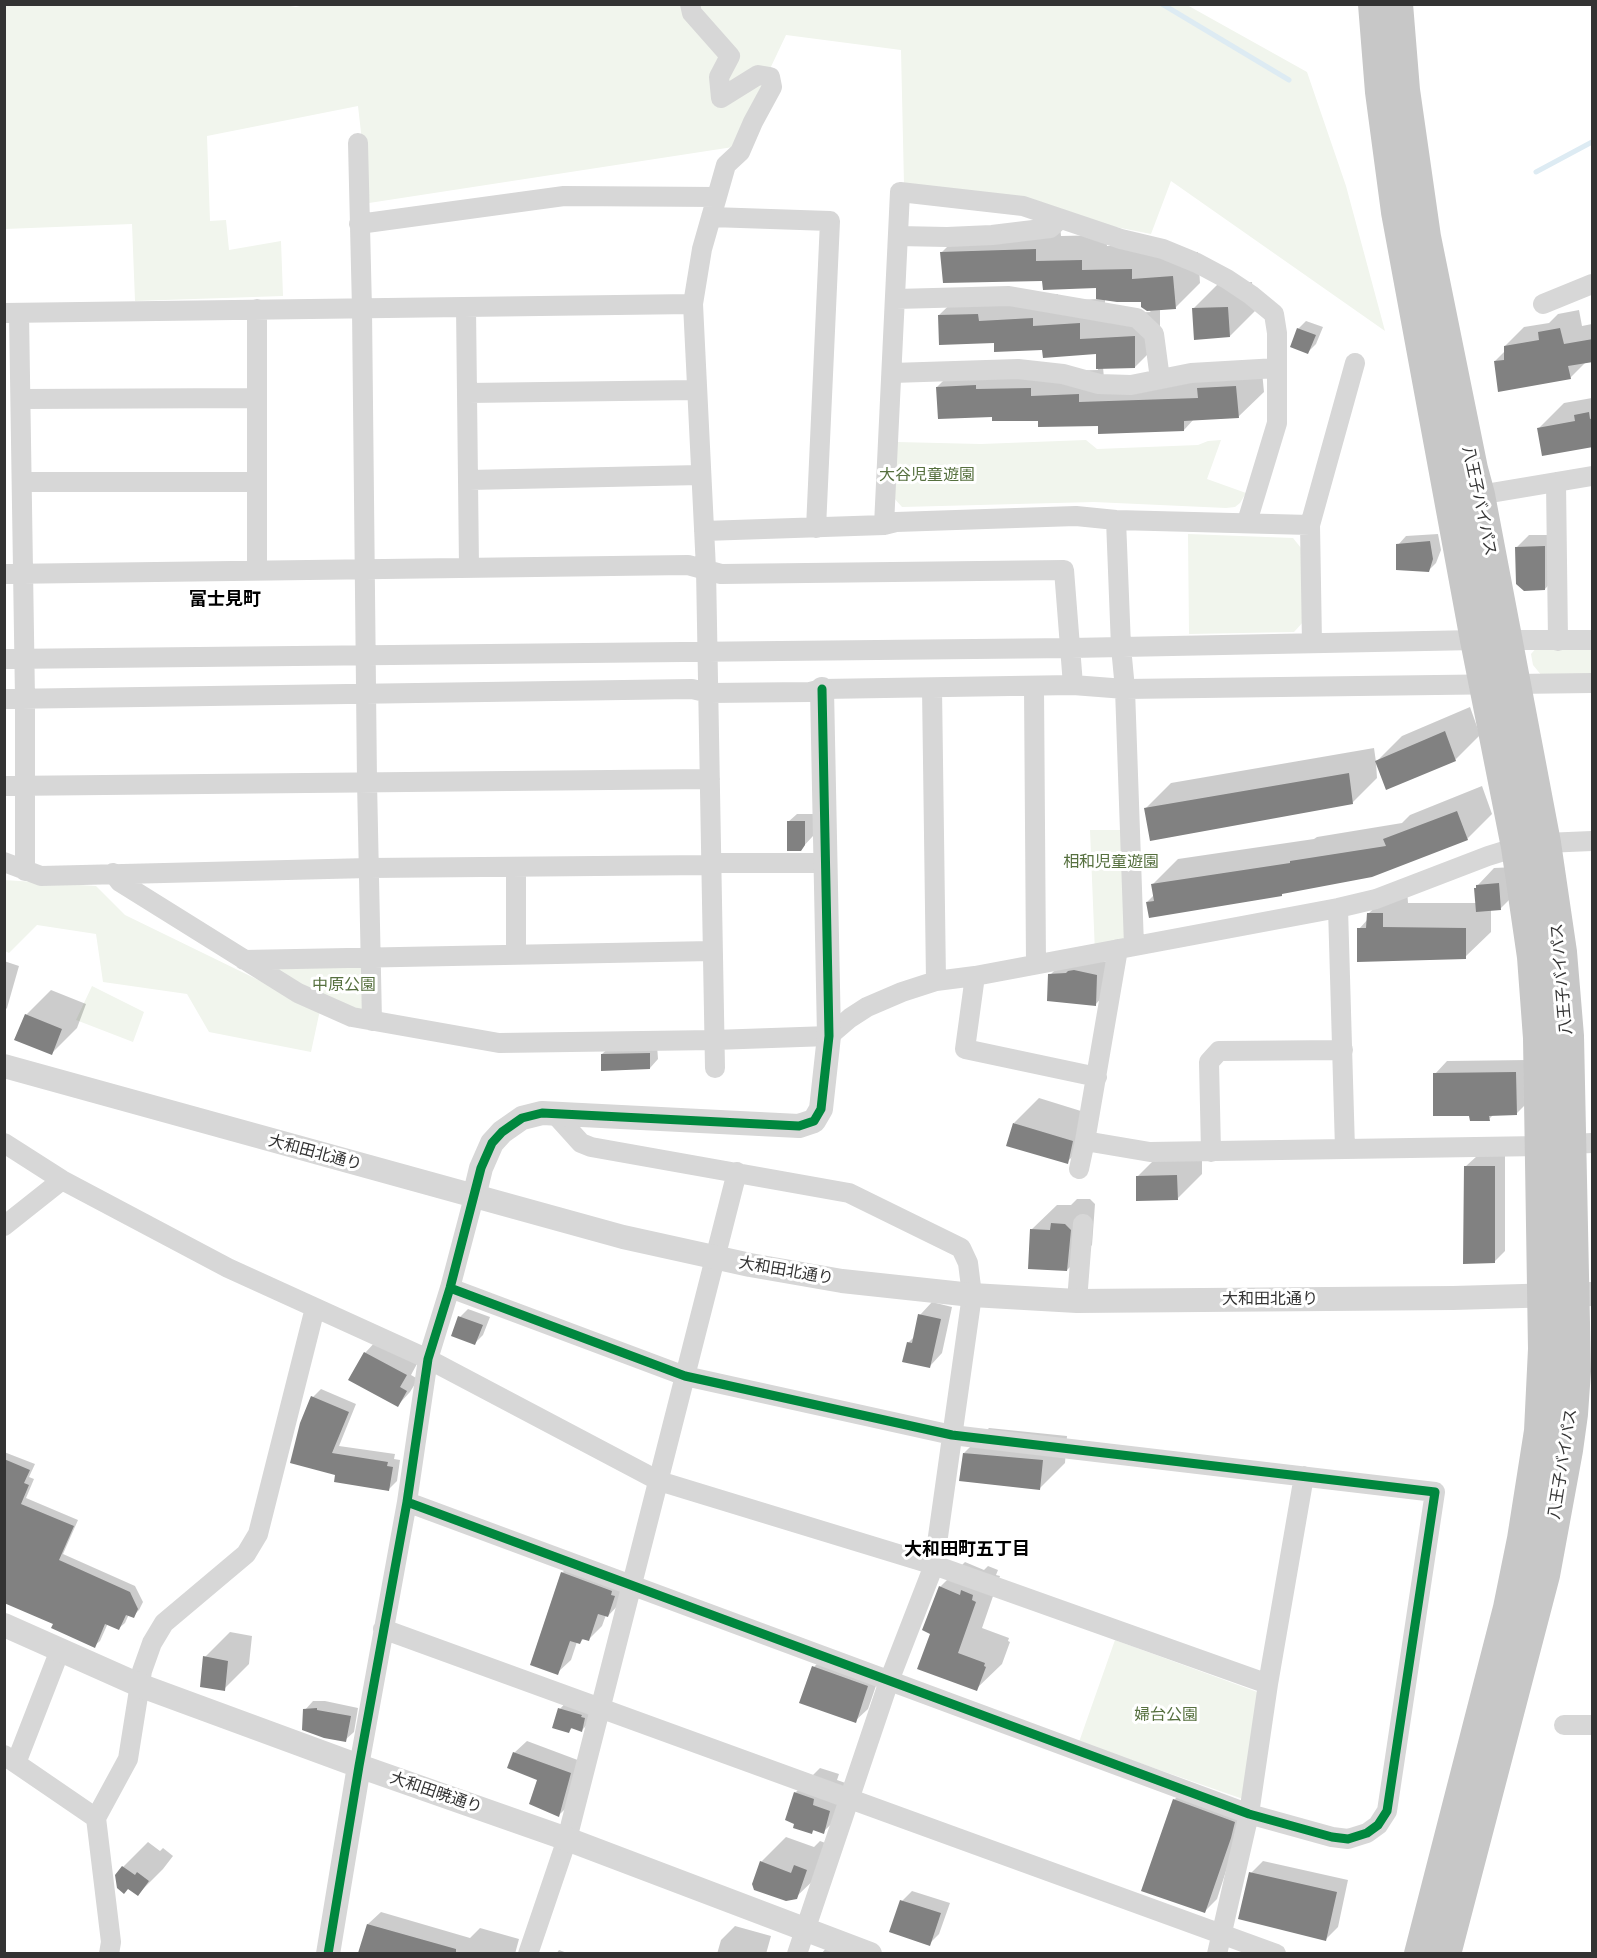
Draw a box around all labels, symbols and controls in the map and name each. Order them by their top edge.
street label: 八王子バイパス [1458,444,1500,558]
park label: 大谷児童遊園 [879,465,975,485]
district label: 富士見町 [189,589,261,611]
park label: 相和児童遊園 [1063,852,1159,872]
street label: 八王子バイパス [1548,922,1576,1036]
park label: 中原公園 [312,975,376,995]
street label: 大和田北通り [266,1131,364,1175]
street label: 大和田北通り [737,1253,835,1289]
street label: 大和田北通り [1222,1289,1318,1309]
street label: 八王子バイパス [1545,1407,1581,1521]
district label: 大和田町五丁目 [904,1539,1030,1561]
park label: 婦台公園 [1134,1705,1198,1725]
street label: 大和田暁通り [387,1768,485,1818]

